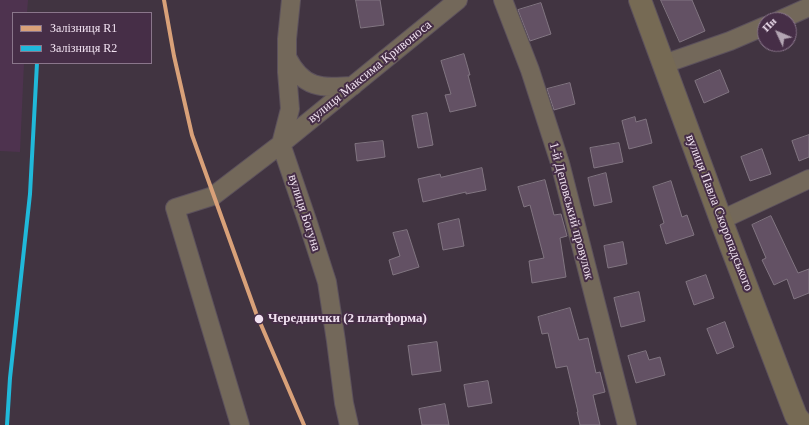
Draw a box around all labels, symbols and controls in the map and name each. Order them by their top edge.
legend [12,12,152,64]
north arrow [757,12,797,52]
text: Пн [760,15,779,34]
street label: вулиця Максима Кривоноса [305,17,435,127]
text: Залізниця R1 [50,21,117,35]
text: Залізниця R2 [50,41,117,55]
street label: вулиця Павла Скоропадського [682,133,756,293]
street label: 1-й Деповський провулок [545,141,597,281]
street label: вулиця Богуна [284,173,324,253]
place label: Череднички (2 платформа) [268,311,427,327]
marker: Череднички (2 платформа) [253,313,265,325]

